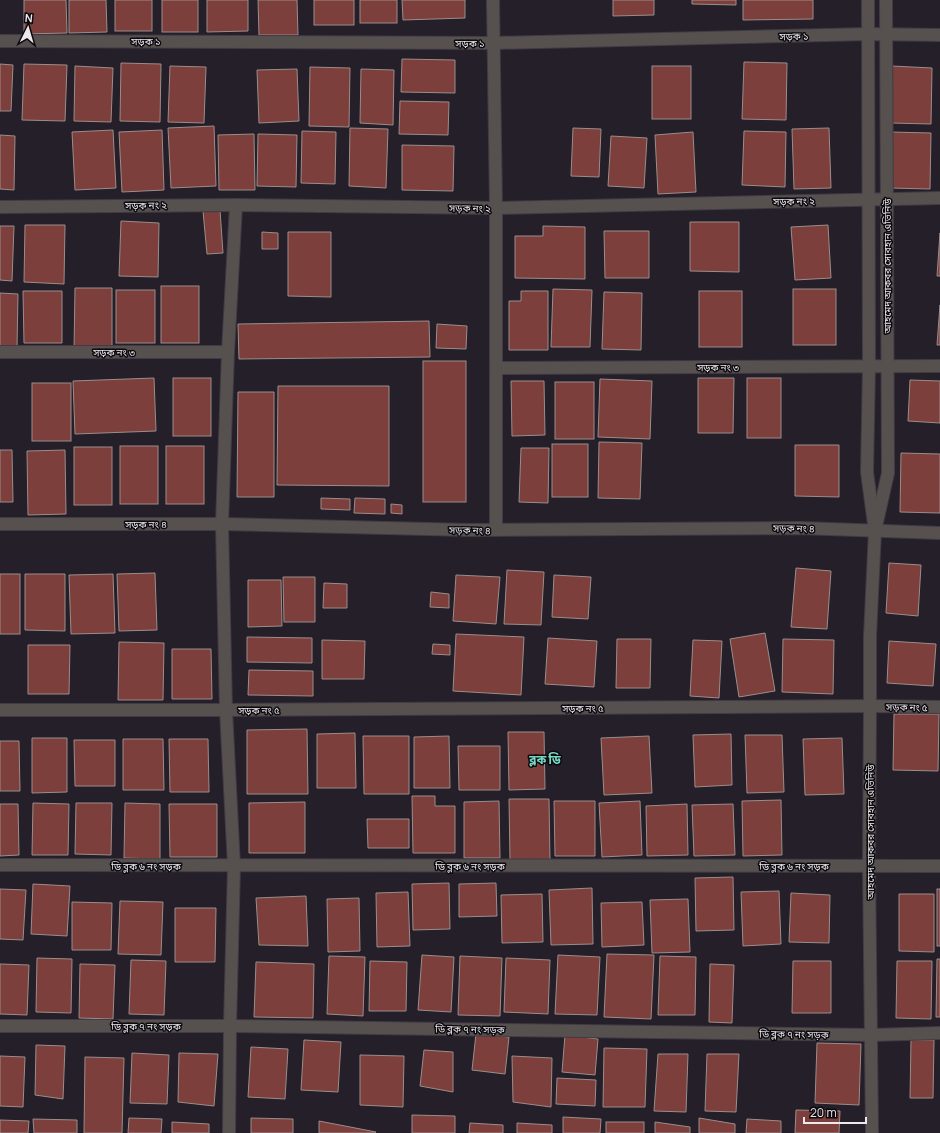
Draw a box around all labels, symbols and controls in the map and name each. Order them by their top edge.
north arrow [8,8,48,48]
text: N [24,10,34,25]
street label: সড়ক ১ [778,29,809,43]
street label: সড়ক ১ [130,34,161,48]
street label: সড়ক ১ [454,36,485,50]
street label: সড়ক নং ২ [772,194,815,208]
street label: সড়ক নং ২ [124,198,167,212]
street label: আহমেদ আকবর সোবহান এভিনিউ [880,198,894,335]
street label: সড়ক নং ২ [448,201,491,215]
street label: সড়ক নং ৩ [92,345,135,359]
street label: সড়ক নং ৩ [696,360,739,374]
street label: সড়ক নং ৪ [124,517,167,531]
street label: সড়ক নং ৪ [772,521,815,535]
street label: সড়ক নং ৪ [448,523,491,537]
street label: সড়ক নং ৫ [885,700,928,714]
street label: সড়ক নং ৫ [561,701,604,715]
street label: সড়ক নং ৫ [237,703,280,717]
district label: ব্লক ডি [528,751,561,768]
street label: আহমেদ আকবর সোবহান এভিনিউ [863,764,877,901]
street label: ডি ব্লক ৬ নং সড়ক [110,859,182,873]
street label: ডি ব্লক ৬ নং সড়ক [434,859,506,873]
street label: ডি ব্লক ৬ নং সড়ক [758,859,830,873]
street label: ডি ব্লক ৭ নং সড়ক [110,1019,182,1033]
street label: ডি ব্লক ৭ নং সড়ক [434,1021,506,1037]
street label: ডি ব্লক ৭ নং সড়ক [758,1026,830,1042]
scale bar [804,1099,866,1125]
text: 20 m [810,1104,837,1121]

